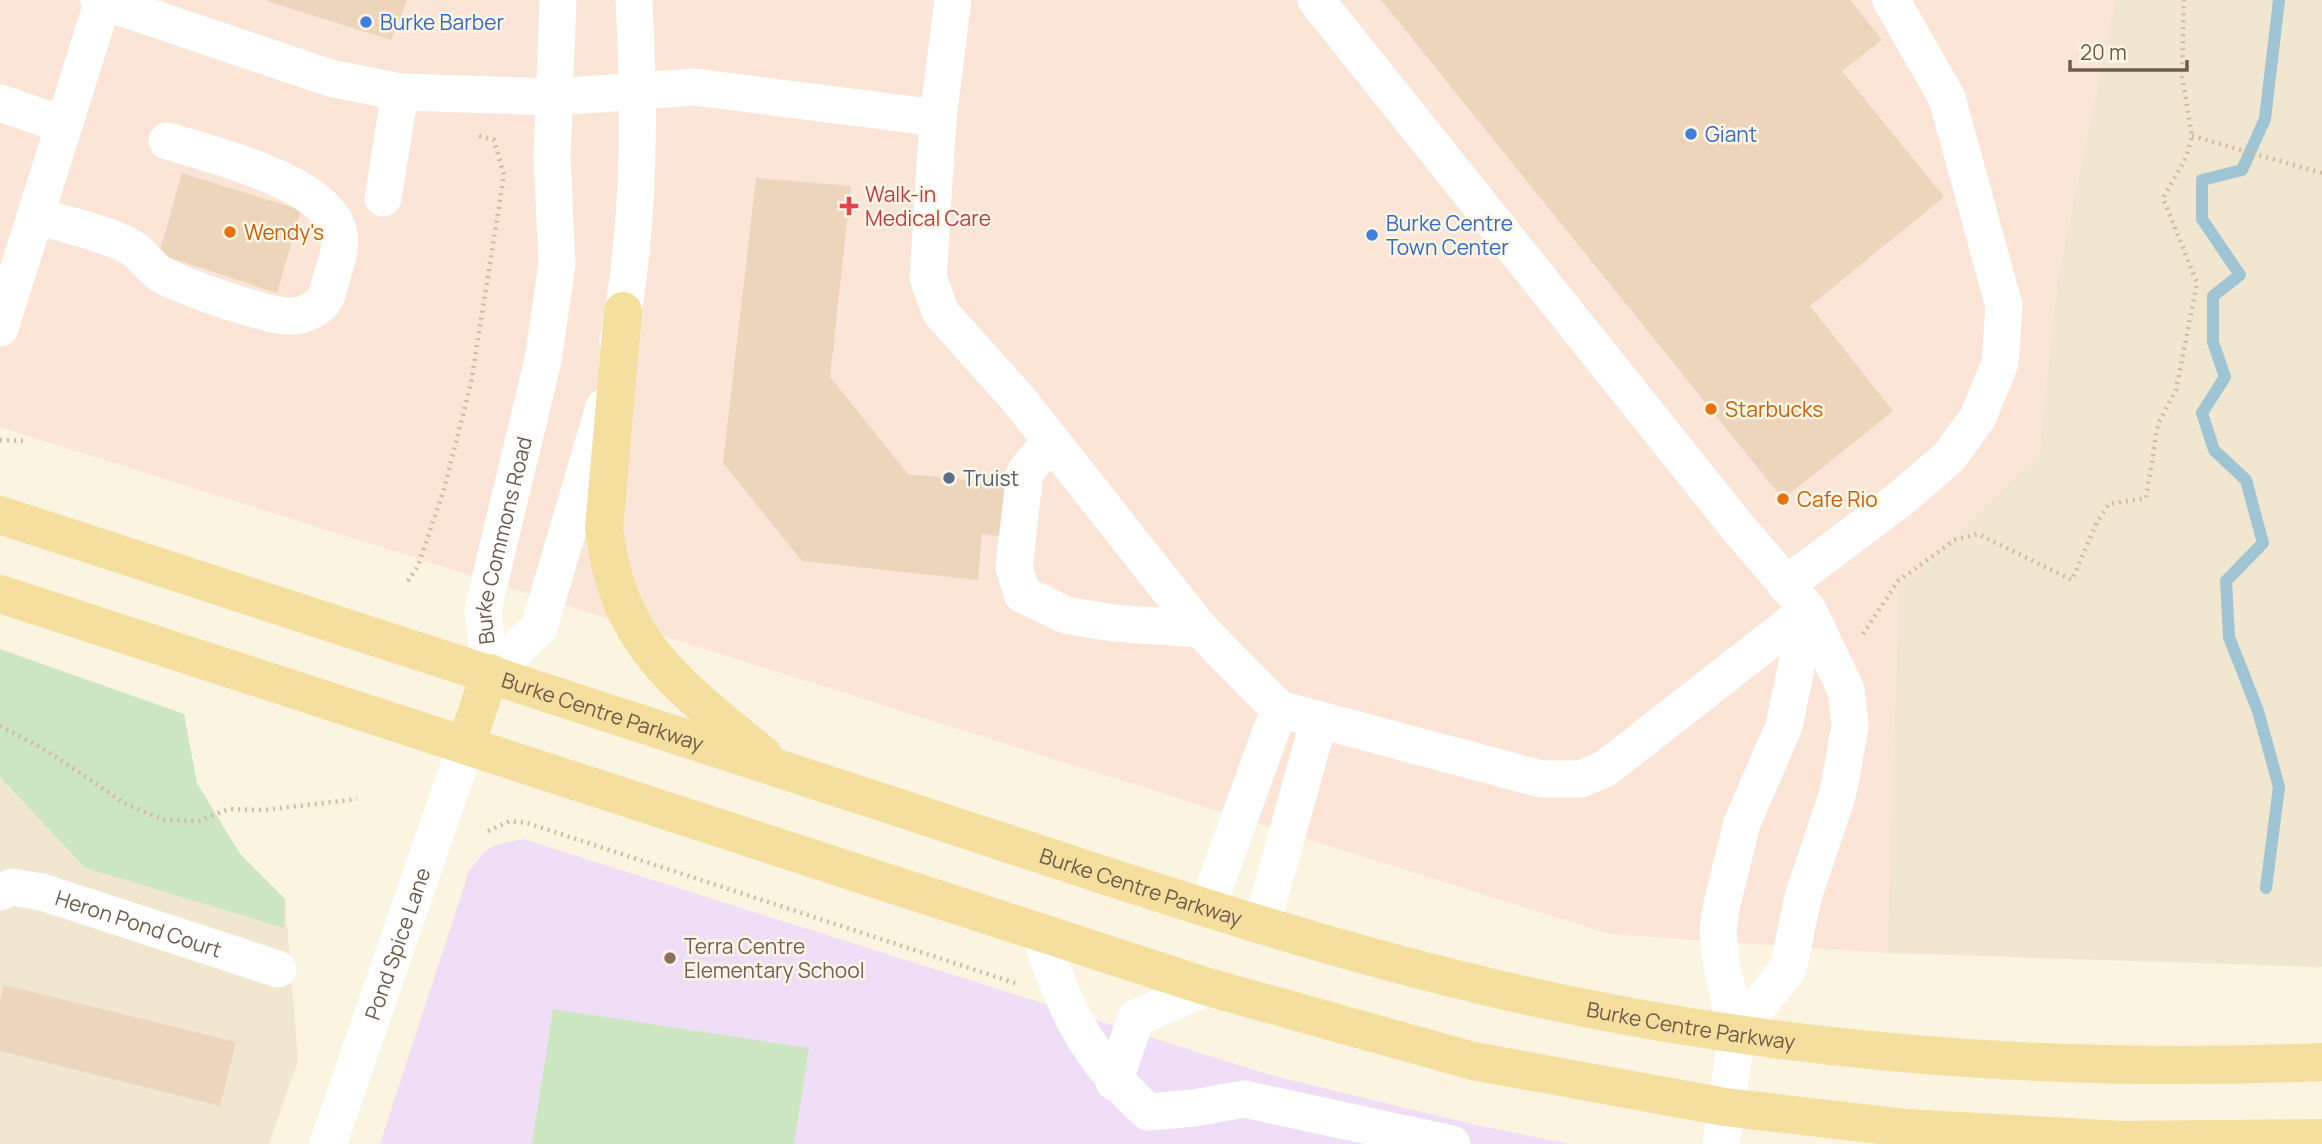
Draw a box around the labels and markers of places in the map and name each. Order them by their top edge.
place label: Burke Barber [380,8,504,36]
marker: Burke Barber [358,14,374,30]
place label: Giant [1705,120,1757,148]
marker: Giant [1683,126,1699,142]
place label: Walk-in Medical Care [865,180,991,232]
marker: Walk-in Medical Care [839,196,859,216]
place label: Burke Centre Town Center [1386,209,1513,261]
place label: Wendy's [244,218,324,246]
marker: Wendy's [222,224,238,240]
marker: Burke Centre Town Center [1364,227,1380,243]
place label: Starbucks [1725,395,1823,423]
marker: Starbucks [1703,401,1719,417]
place label: Truist [963,464,1019,492]
marker: Truist [941,470,957,486]
place label: Cafe Rio [1797,485,1878,513]
marker: Cafe Rio [1775,491,1791,507]
place label: Terra Centre Elementary School [684,932,865,984]
marker: Terra Centre Elementary School [662,950,678,966]

